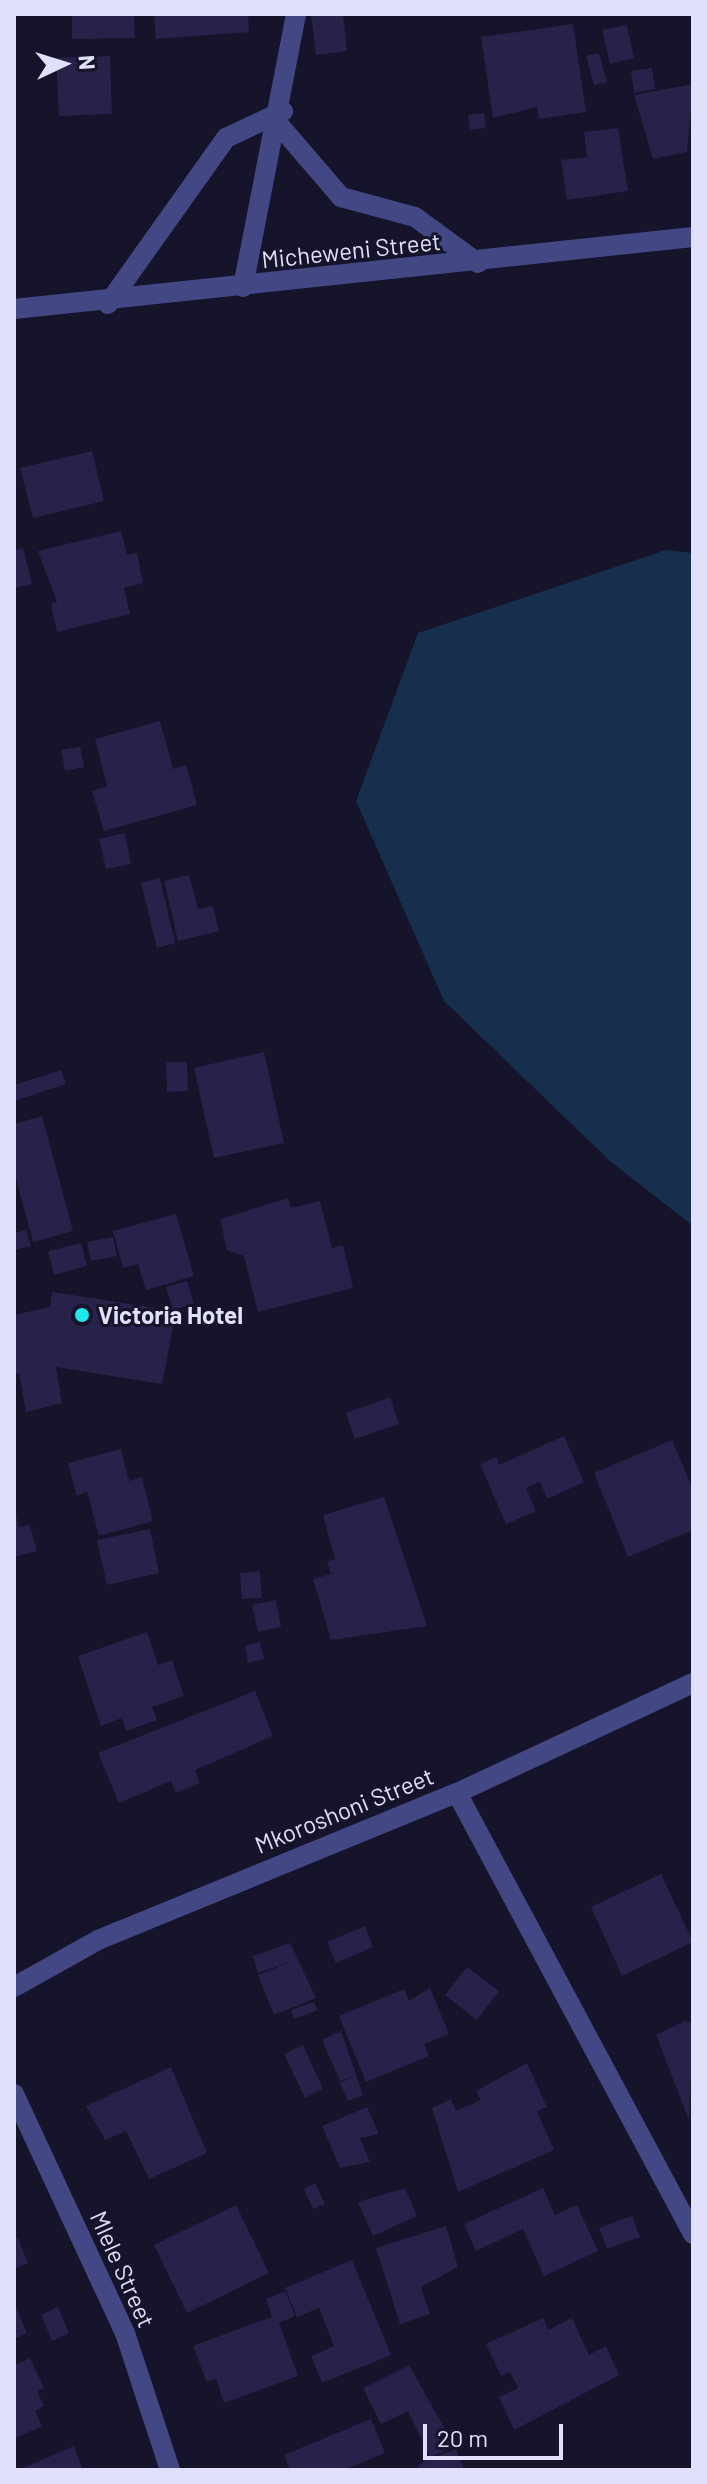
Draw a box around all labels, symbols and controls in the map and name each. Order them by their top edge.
north arrow [24,24,104,104]
text: N [74,54,101,71]
street label: Micheweni Street [260,226,442,274]
place label: Victoria Hotel [98,1301,243,1329]
marker: Victoria Hotel [73,1306,91,1324]
street label: Mkoroshoni Street [250,1761,438,1859]
street label: Mlele Street [85,2206,161,2332]
scale bar [427,2408,567,2458]
text: 20 m [437,2423,488,2452]

